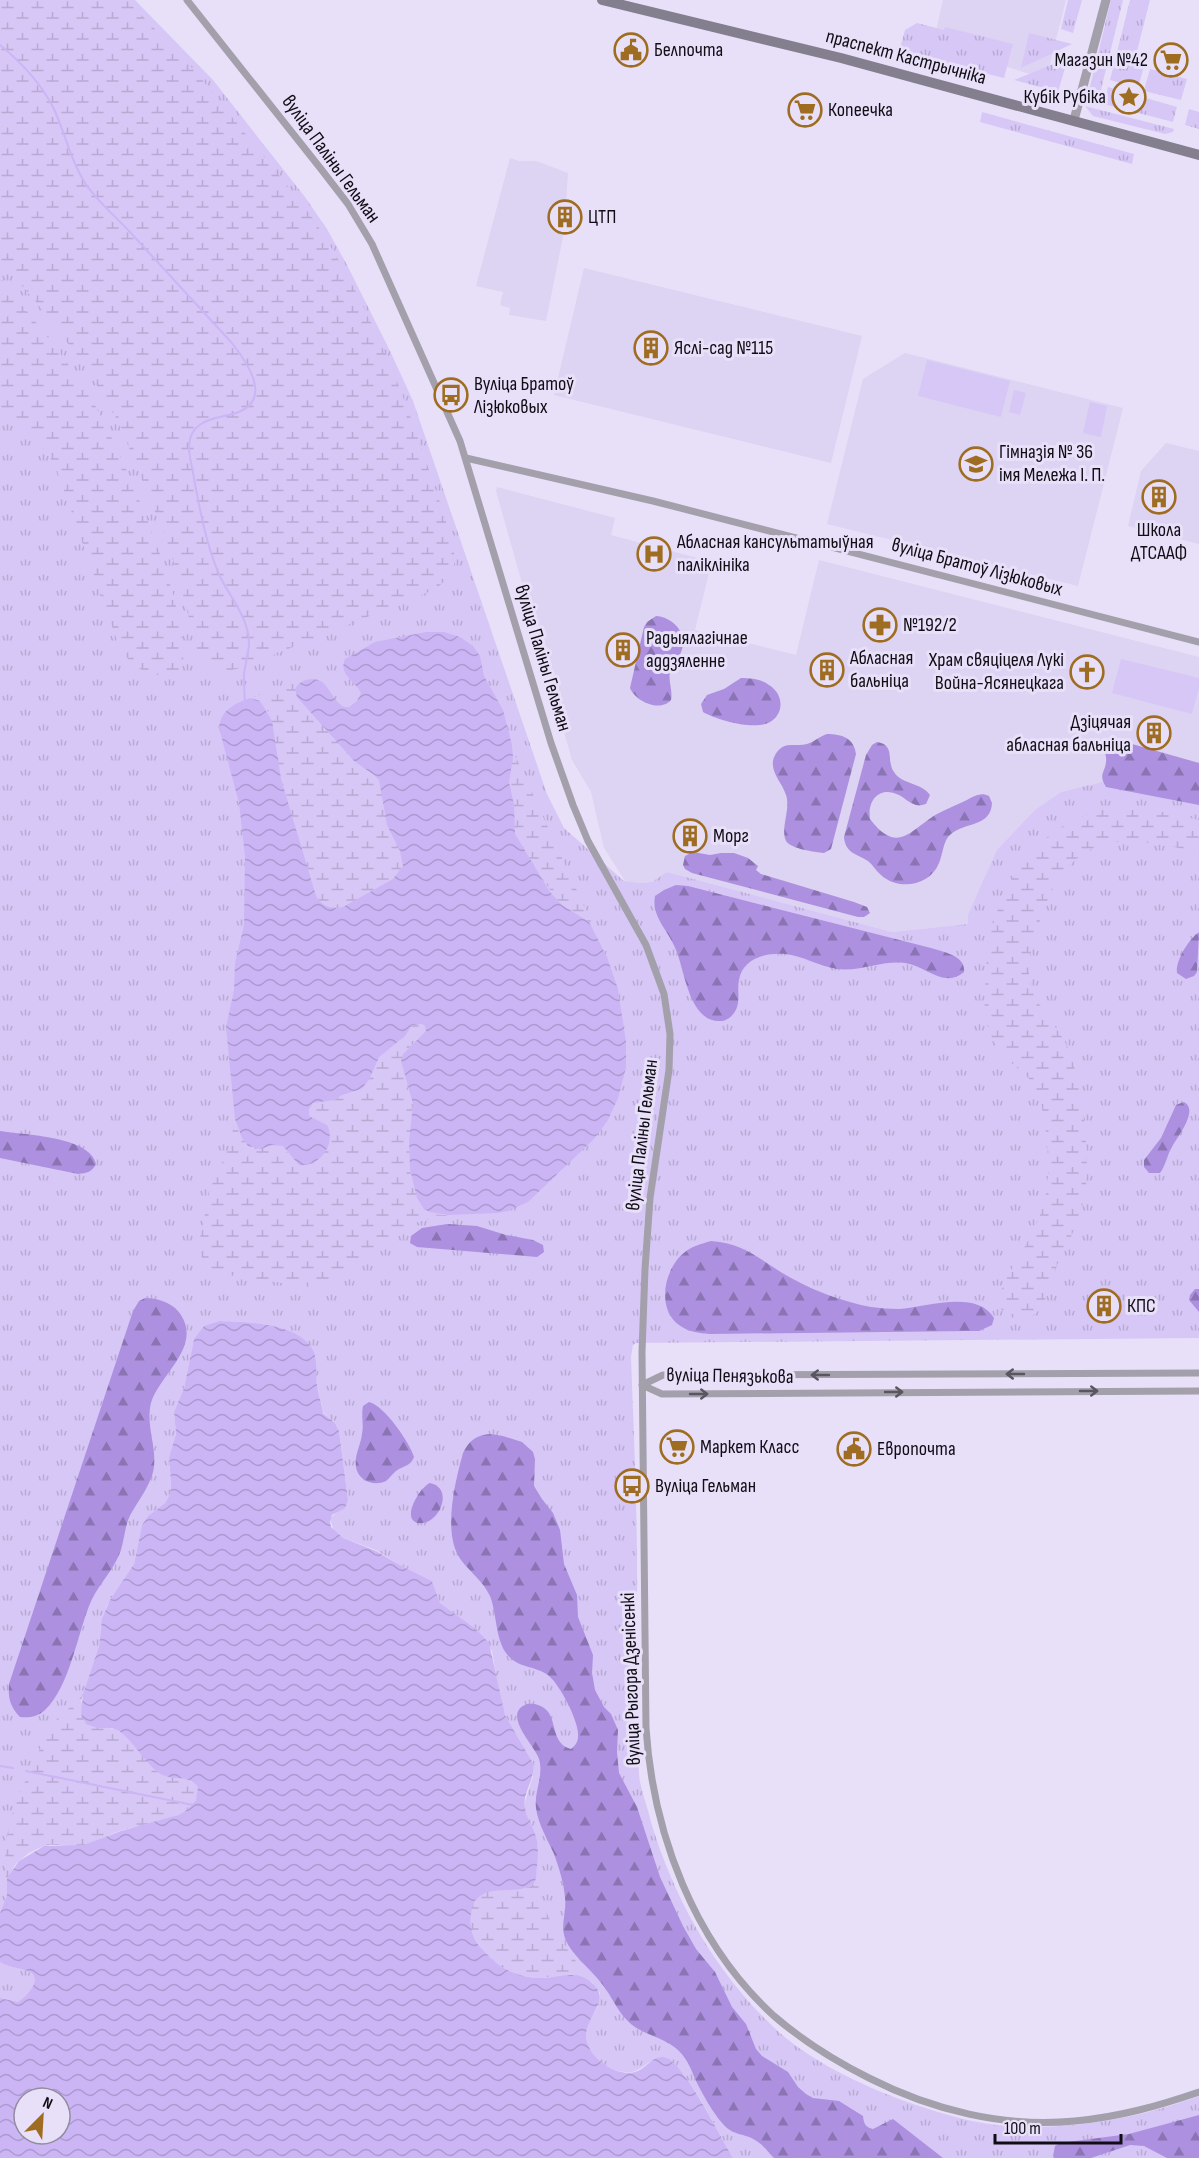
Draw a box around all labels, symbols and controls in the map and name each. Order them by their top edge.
street label: праспект Кастрычніка [823,24,989,90]
public building icon: Белпочта [613,32,649,68]
place label: Белпочта [654,38,723,62]
supermarket icon: Магазин №42 [1153,42,1189,78]
place label: Магазин №42 [1055,48,1148,72]
place icon: Кубік Рубіка [1111,79,1147,115]
place label: Кубік Рубіка [1023,85,1106,109]
street label: вуліца Паліны Гельман [277,90,385,228]
supermarket icon: Копеечка [787,92,823,128]
place label: Копеечка [828,98,893,122]
building icon: ЦТП [547,199,583,235]
place label: ЦТП [588,205,616,229]
building icon: Яслі-сад №115 [633,330,669,366]
place label: Яслі-сад №115 [674,336,773,360]
place label: Вуліца Братоў Лізюковых [473,372,574,419]
bus stop icon: Вуліца Братоў Лізюковых [433,377,469,413]
place label: Гімназія № 36 імя Мележа І. П. [999,440,1105,487]
school or university icon: Гімназія № 36 імя Мележа І. П. [958,446,994,482]
building icon: Школа ДТСААФ [1141,479,1177,515]
place label: Школа ДТСААФ [1131,518,1187,565]
place label: Абласная кансультатыўная паліклініка [676,530,874,577]
street label: вуліца Братоў Лізюковых [889,533,1066,602]
hospital icon: Абласная кансультатыўная паліклініка [636,536,672,572]
street label: вуліца Паліны Гельман [509,582,577,734]
pharmacy icon: №192/2 [862,607,898,643]
place label: №192/2 [903,613,957,637]
place label: Радыялагічнае аддзяленне [646,626,748,673]
building icon: Радыялагічнае аддзяленне [605,632,641,668]
place label: Абласная бальніца [849,646,913,693]
place label: Храм свяціцеля Лукі Война-Ясянецкага [928,648,1064,695]
building icon: Абласная бальніца [809,652,845,688]
church icon: Храм свяціцеля Лукі Война-Ясянецкага [1069,654,1105,690]
place label: Дзіцячая абласная бальніца [1006,710,1131,757]
building icon: Дзіцячая абласная бальніца [1136,715,1172,751]
building icon: Морг [672,818,708,854]
place label: Морг [713,824,749,848]
street label: вуліца Паліны Гельман [621,1058,663,1212]
building icon: КПС [1086,1288,1122,1324]
place label: КПС [1127,1294,1156,1318]
street label: вуліца Пенязькова [666,1363,794,1389]
one-way arrow [1005,1368,1025,1380]
one-way arrow [810,1369,830,1381]
one-way arrow [1078,1385,1098,1397]
one-way arrow [883,1386,903,1398]
one-way arrow [688,1388,708,1400]
supermarket icon: Маркет Класс [659,1429,695,1465]
public building icon: Европочта [836,1431,872,1467]
place label: Маркет Класс [700,1435,799,1459]
place label: Европочта [877,1437,956,1461]
bus stop icon: Вуліца Гельман [614,1468,650,1504]
place label: Вуліца Гельман [655,1474,756,1498]
street label: вуліца Рыгора Дзенісенкі [616,1592,646,1766]
north arrow [12,2086,72,2146]
text: N [40,2093,55,2114]
scale bar [995,2107,1121,2145]
text: 100 m [1004,2118,1041,2139]

